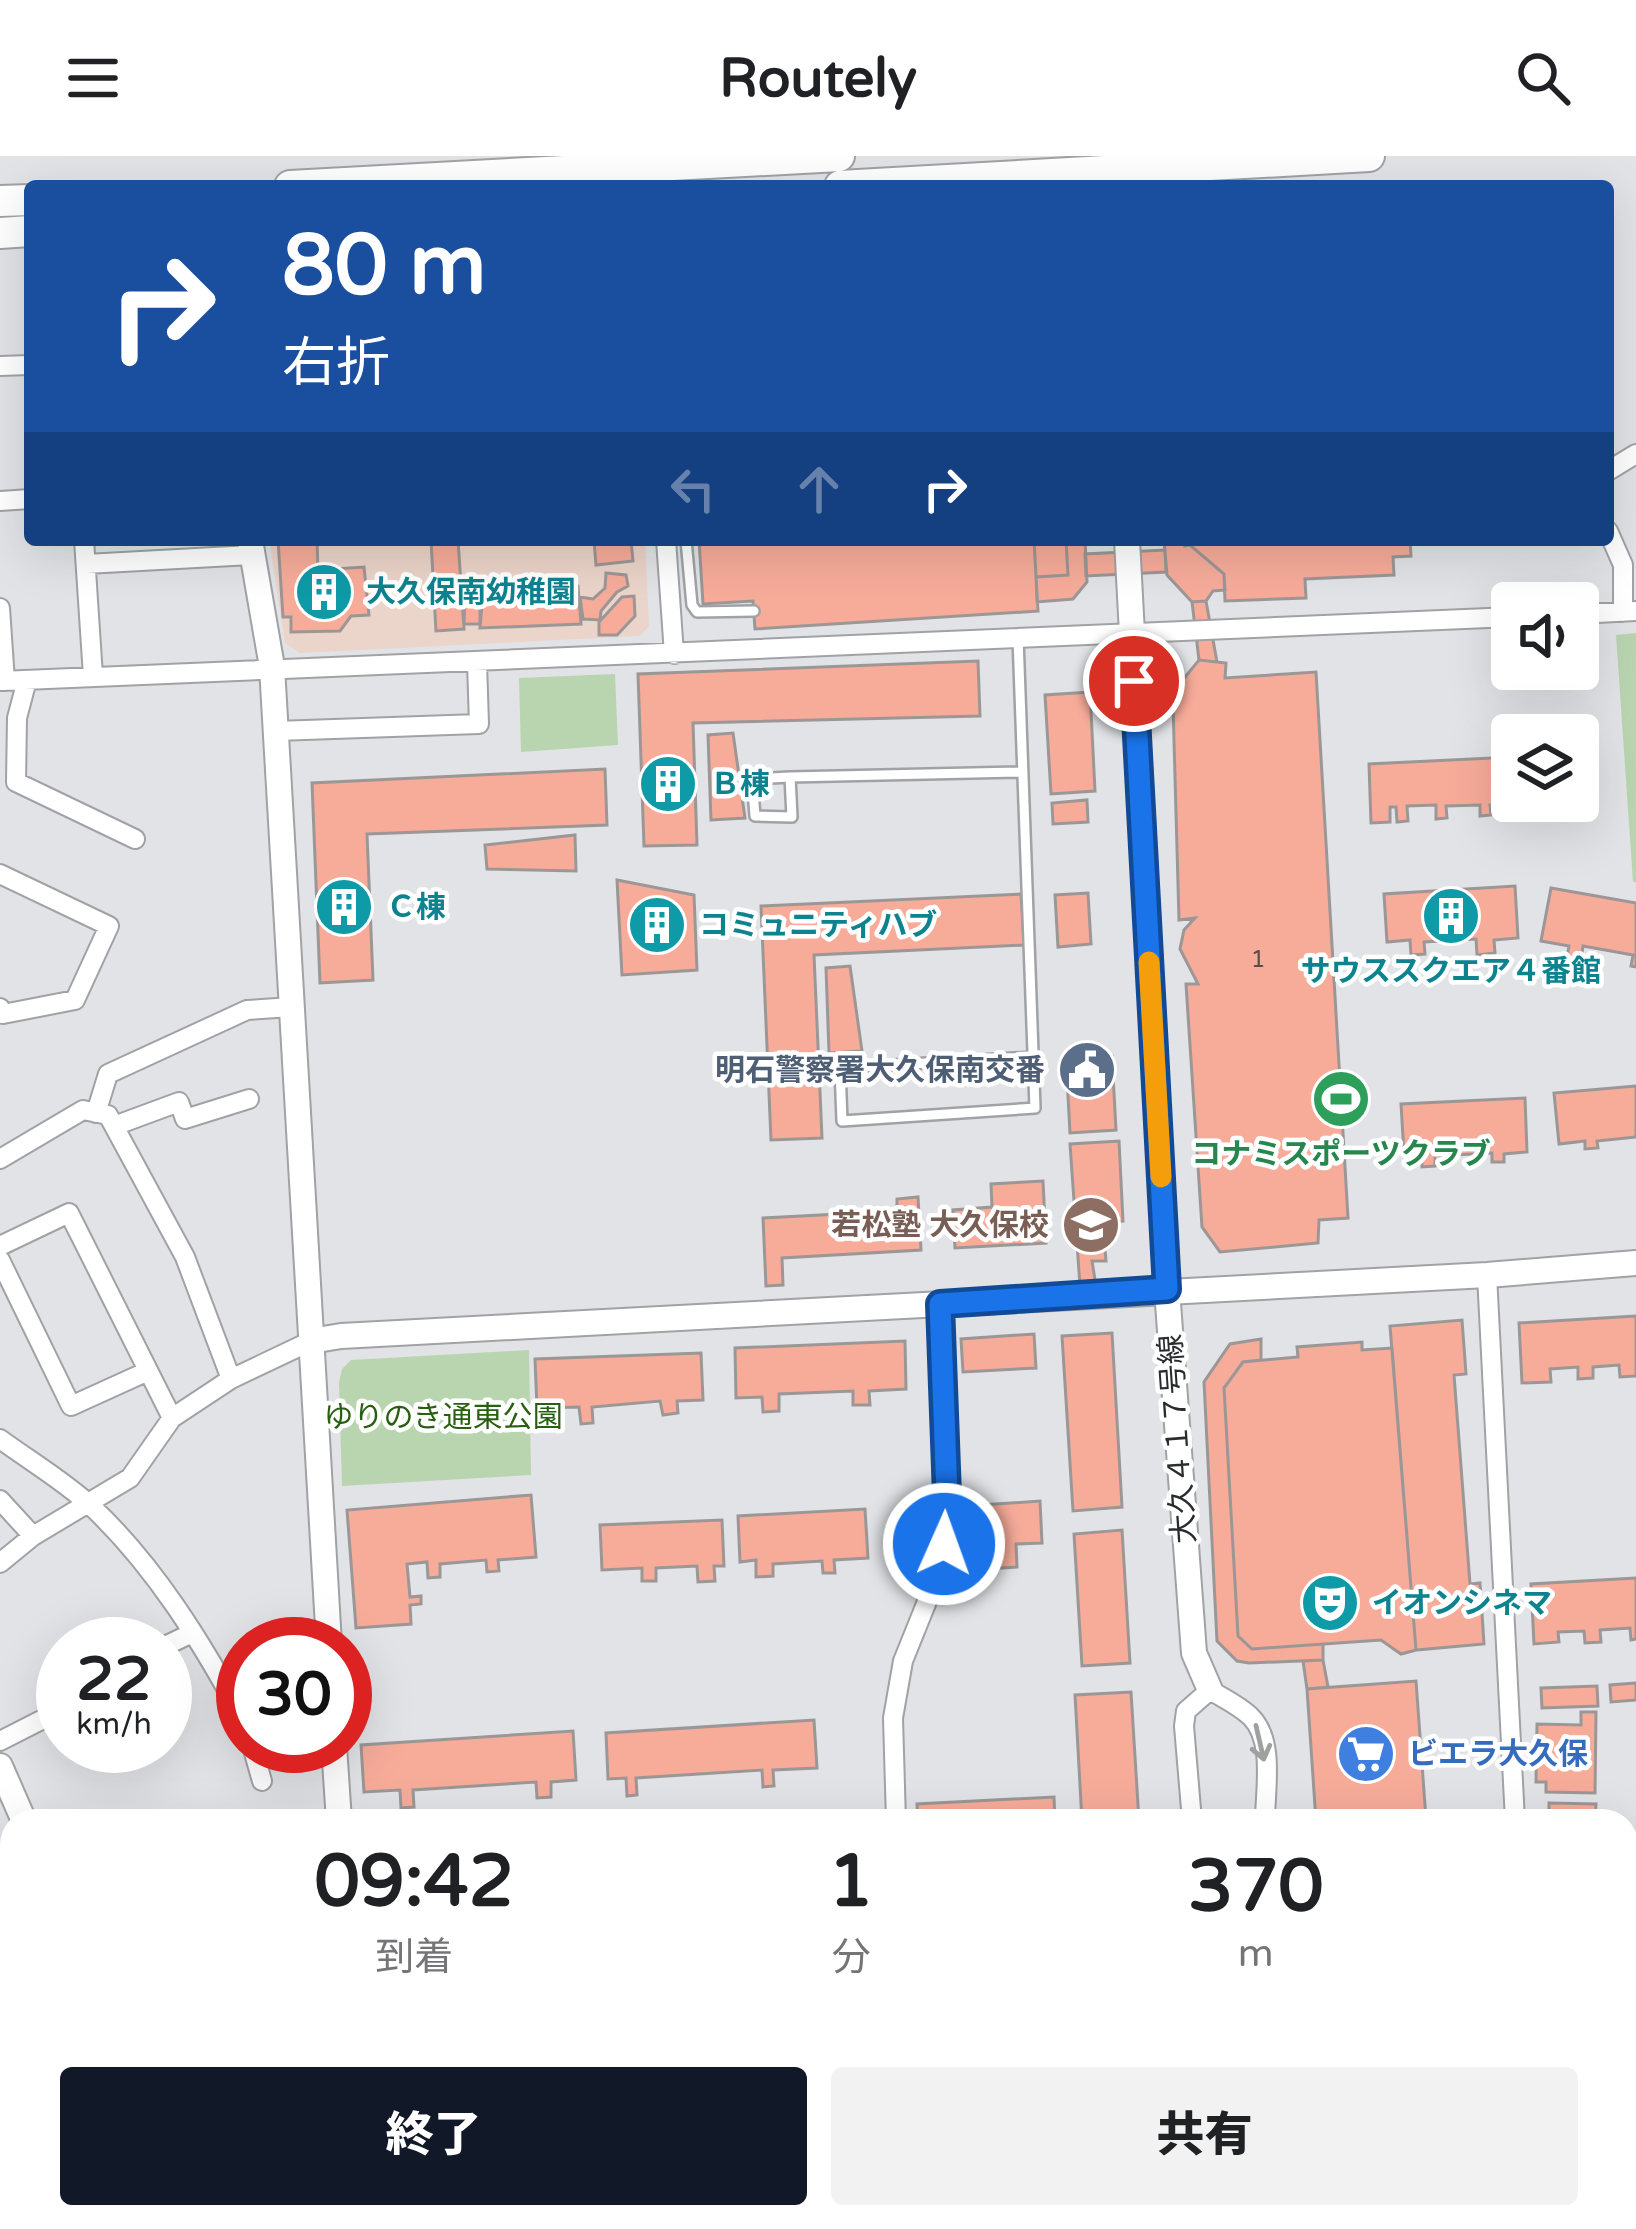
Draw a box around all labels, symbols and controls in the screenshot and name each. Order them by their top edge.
icon: menu [60,45,126,111]
icon: search [1510,45,1576,111]
text: Routely [719,46,917,111]
text: 80 m [282,216,486,317]
icon: right [84,228,240,384]
text: 右折 [282,331,390,396]
icon: left [660,456,726,522]
icon: ahead [786,456,852,522]
icon: right [912,456,978,522]
building icon: 大久保南幼稚園 [293,561,355,623]
place label: 大久保南幼稚園 [366,574,576,611]
map controls [1491,582,1599,822]
button: sound [1491,582,1599,690]
pin [1083,630,1185,732]
icon: arrive [1101,648,1167,714]
button: layers [1491,714,1599,822]
building icon: Ｂ棟 [637,753,699,815]
place label: Ｂ棟 [710,766,770,803]
building icon: Ｃ棟 [313,876,375,938]
building icon: サウススクエア４番館 [1420,885,1482,947]
place label: Ｃ棟 [386,889,446,926]
building icon: コミュニティハブ [626,894,688,956]
place label: コミュニティハブ [699,907,937,944]
house number: 1 [1250,945,1266,974]
place label: サウススクエア４番館 [1301,953,1601,990]
public building icon: 明石警察署大久保南交番 [1056,1039,1118,1101]
place label: 明石警察署大久保南交番 [715,1052,1045,1089]
sports icon: コナミスポーツクラブ [1310,1068,1372,1130]
place label: コナミスポーツクラブ [1191,1136,1491,1173]
school or university icon: 若松塾 大久保校 [1060,1194,1122,1256]
place label: 若松塾 大久保校 [831,1207,1049,1244]
street label: 大久４１７号線 [1152,1333,1204,1545]
park label: ゆりのき通東公園 [323,1399,563,1436]
position arrow [881,1481,1007,1607]
theatre icon: イオンシネマ [1299,1572,1361,1634]
place label: イオンシネマ [1372,1585,1552,1622]
speed limit sign: 30 [216,1617,372,1773]
text: 22 [76,1644,152,1716]
text: km/h [76,1706,152,1743]
one-way arrow [1250,1723,1273,1761]
supermarket icon: ビエラ大久保 [1335,1723,1397,1785]
place label: ビエラ大久保 [1408,1736,1588,1773]
text: 09:42 [314,1839,514,1926]
text: 1 [828,1839,874,1926]
text: 370 [1188,1844,1324,1931]
text: m [1238,1930,1274,1977]
text: 到着 [375,1934,453,1981]
text: 分 [831,1934,870,1981]
button: 終了 [60,2067,807,2205]
button: 共有 [831,2067,1578,2205]

